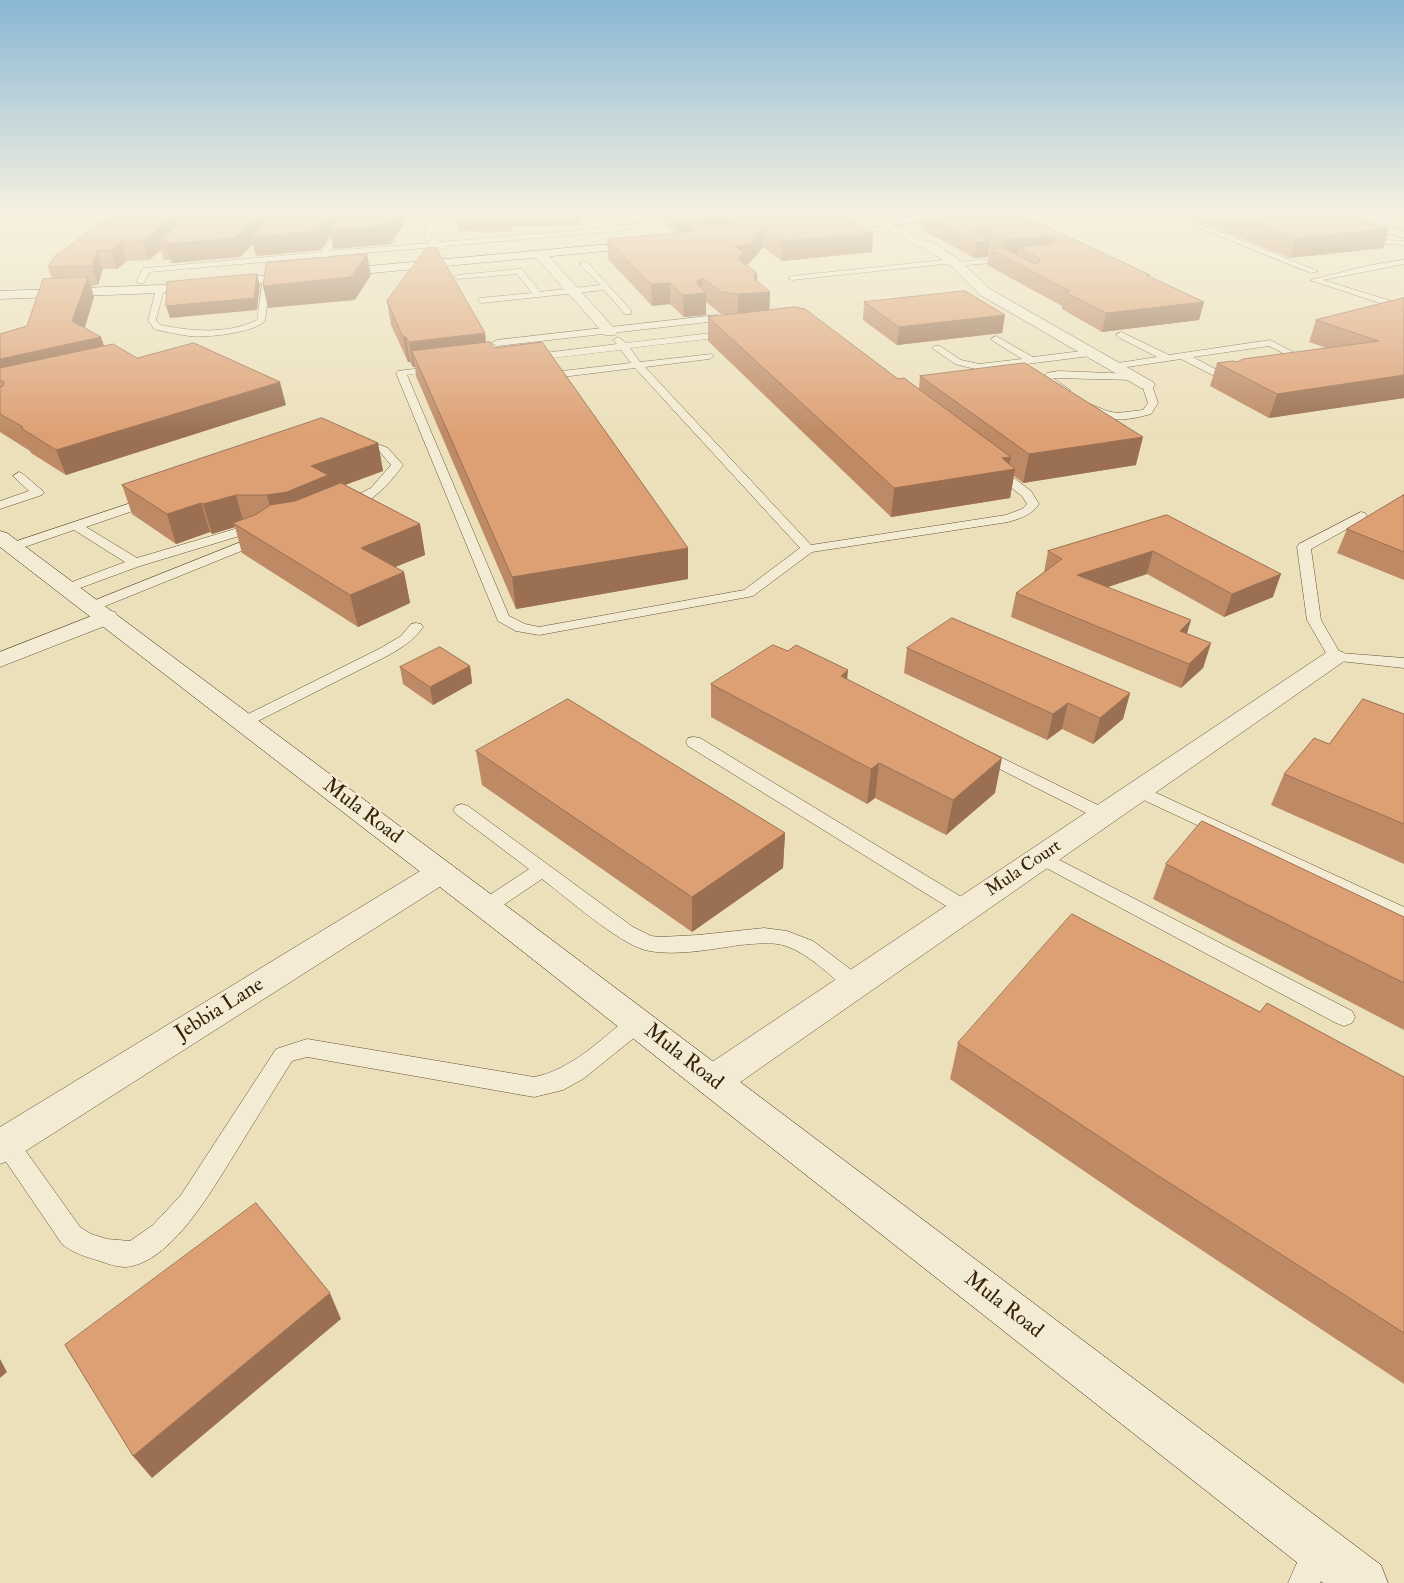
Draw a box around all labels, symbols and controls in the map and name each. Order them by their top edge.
street label: Mula Road [317,774,407,850]
street label: Mula Court [982,836,1066,902]
street label: Jebbia Lane [171,973,269,1047]
street label: Mula Road [639,1019,727,1097]
street label: Mula Road [959,1267,1047,1345]

